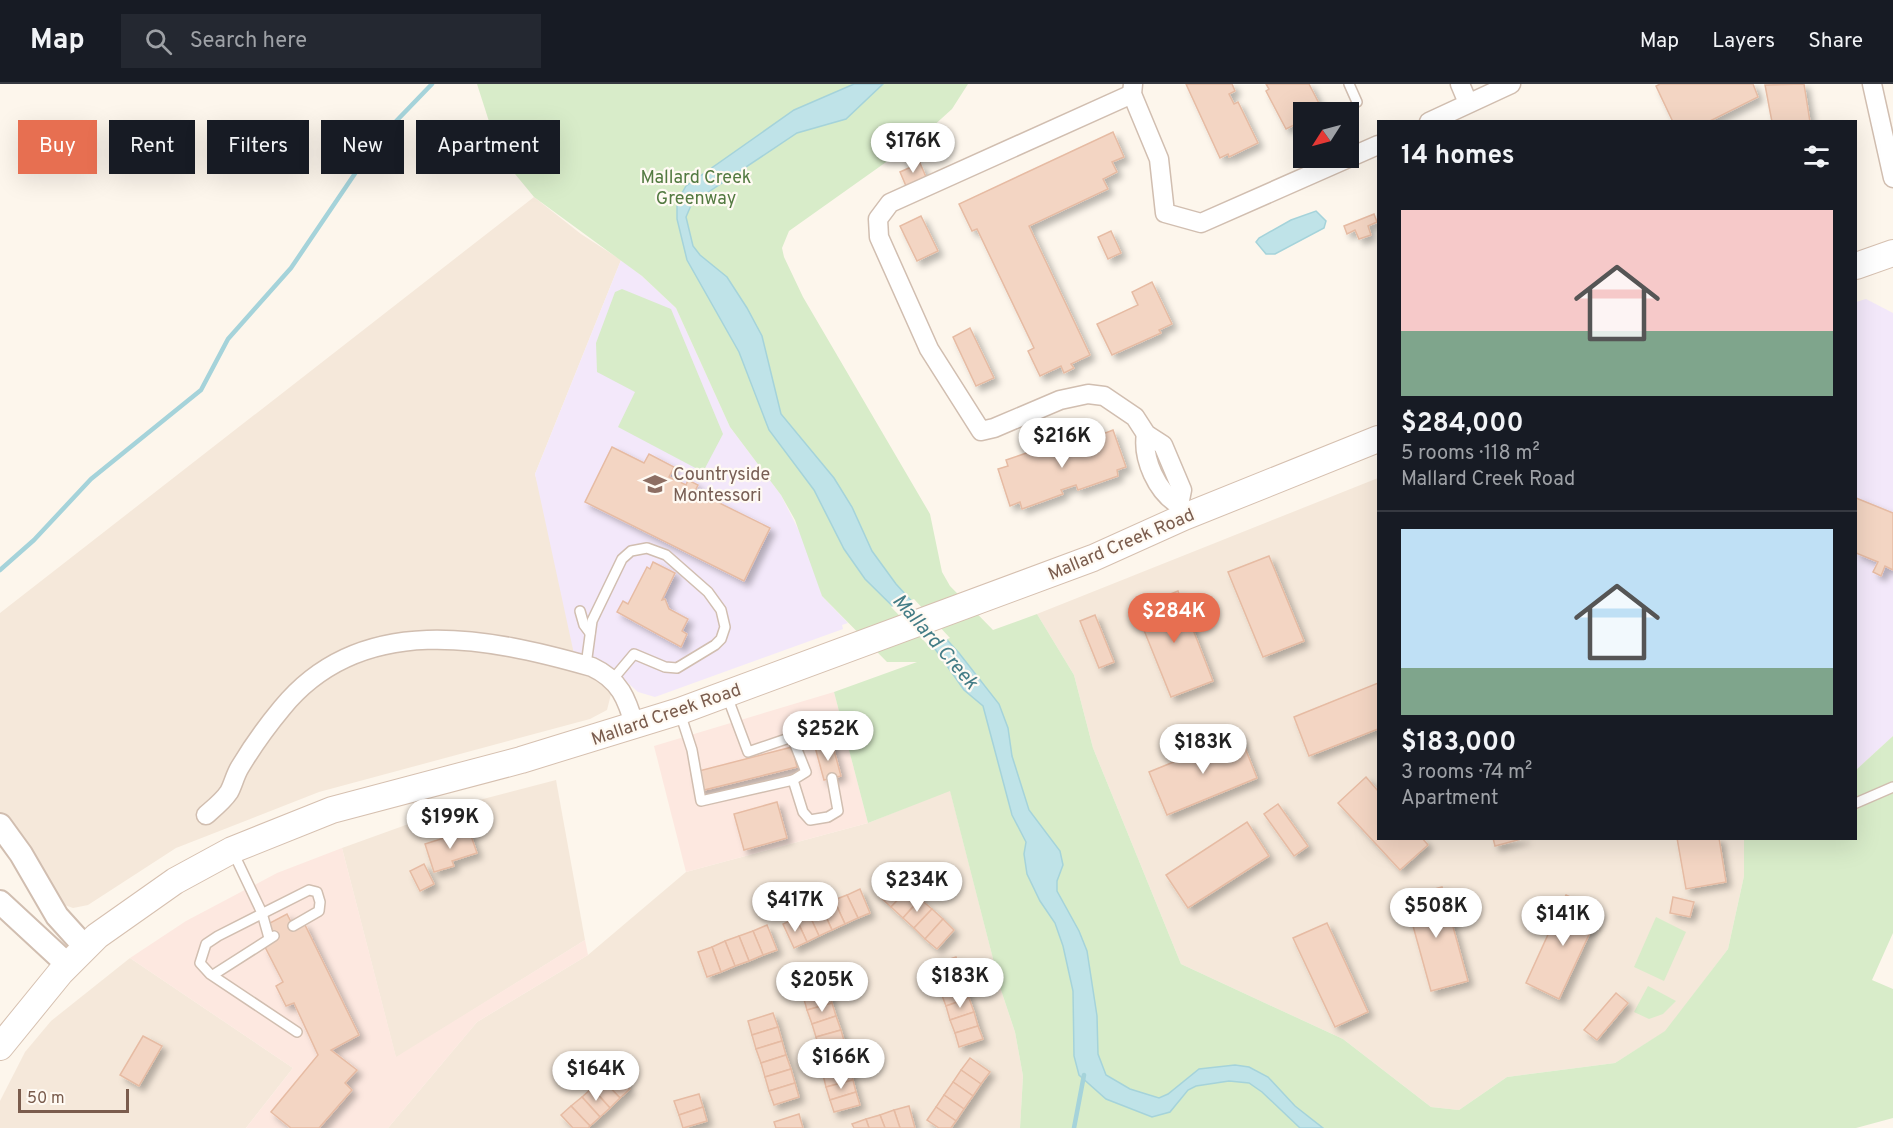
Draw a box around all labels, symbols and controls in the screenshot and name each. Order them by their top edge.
search box [121,14,541,68]
text: Map [30,23,85,59]
icon: search [142,25,175,58]
text: Search here [190,28,307,55]
text: Map [1640,28,1679,55]
text: Layers [1712,28,1775,55]
text: Share [1808,28,1863,55]
north arrow [1293,102,1359,168]
map controls [1293,102,1359,168]
chip: Buy [18,120,97,174]
chip: Rent [109,120,195,174]
chip: Filters [207,120,309,174]
chip: New [321,120,404,174]
chip: Apartment [416,120,560,174]
pin: $176K [871,123,955,174]
text: $176K [885,129,941,155]
text: 14 homes [1401,140,1515,173]
icon: filters [1800,140,1833,173]
park label: Mallard Creek Greenway [641,167,751,211]
icon: home [1563,249,1671,357]
text: $284,000 [1401,408,1524,441]
pin: $216K [1020,418,1104,469]
text: $216K [1033,424,1091,450]
text: 5 rooms · 118 m² [1401,441,1540,467]
place label: Countryside Montessori [673,464,770,508]
text: Mallard Creek Road [1401,467,1575,493]
school or university icon: Countryside Montessori [642,471,668,497]
street label: Mallard Creek Road [1045,504,1198,587]
icon: home [1563,568,1671,676]
water label: Mallard Creek [886,589,984,696]
pin: $284K [1132,593,1216,644]
text: $284K [1142,599,1206,625]
street label: Mallard Creek Road [589,679,744,752]
pin: $252K [786,711,870,762]
text: $252K [797,717,859,743]
pin: $183K [1161,724,1245,775]
text: $183,000 [1401,727,1516,760]
text: $183K [1174,730,1232,756]
text: 3 rooms · 74 m² [1401,760,1532,786]
text: Apartment [1401,786,1499,812]
pin: $199K [408,799,492,850]
text: $199K [421,805,479,831]
pin: $234K [875,862,959,913]
text: $234K [885,868,949,894]
pin: $417K [753,882,837,933]
text: $417K [766,888,824,914]
pin: $508K [1394,888,1478,939]
text: $508K [1404,894,1468,920]
pin: $141K [1521,896,1605,947]
text: $141K [1535,902,1591,928]
pin: $183K [918,958,1002,1009]
pin: $205K [780,962,864,1013]
text: $183K [931,964,989,990]
text: $205K [790,968,854,994]
pin: $166K [799,1039,883,1090]
text: $166K [812,1045,870,1071]
pin: $164K [554,1051,638,1102]
text: $164K [566,1057,626,1083]
scale bar [18,1086,129,1114]
text: 50 m [27,1089,65,1109]

